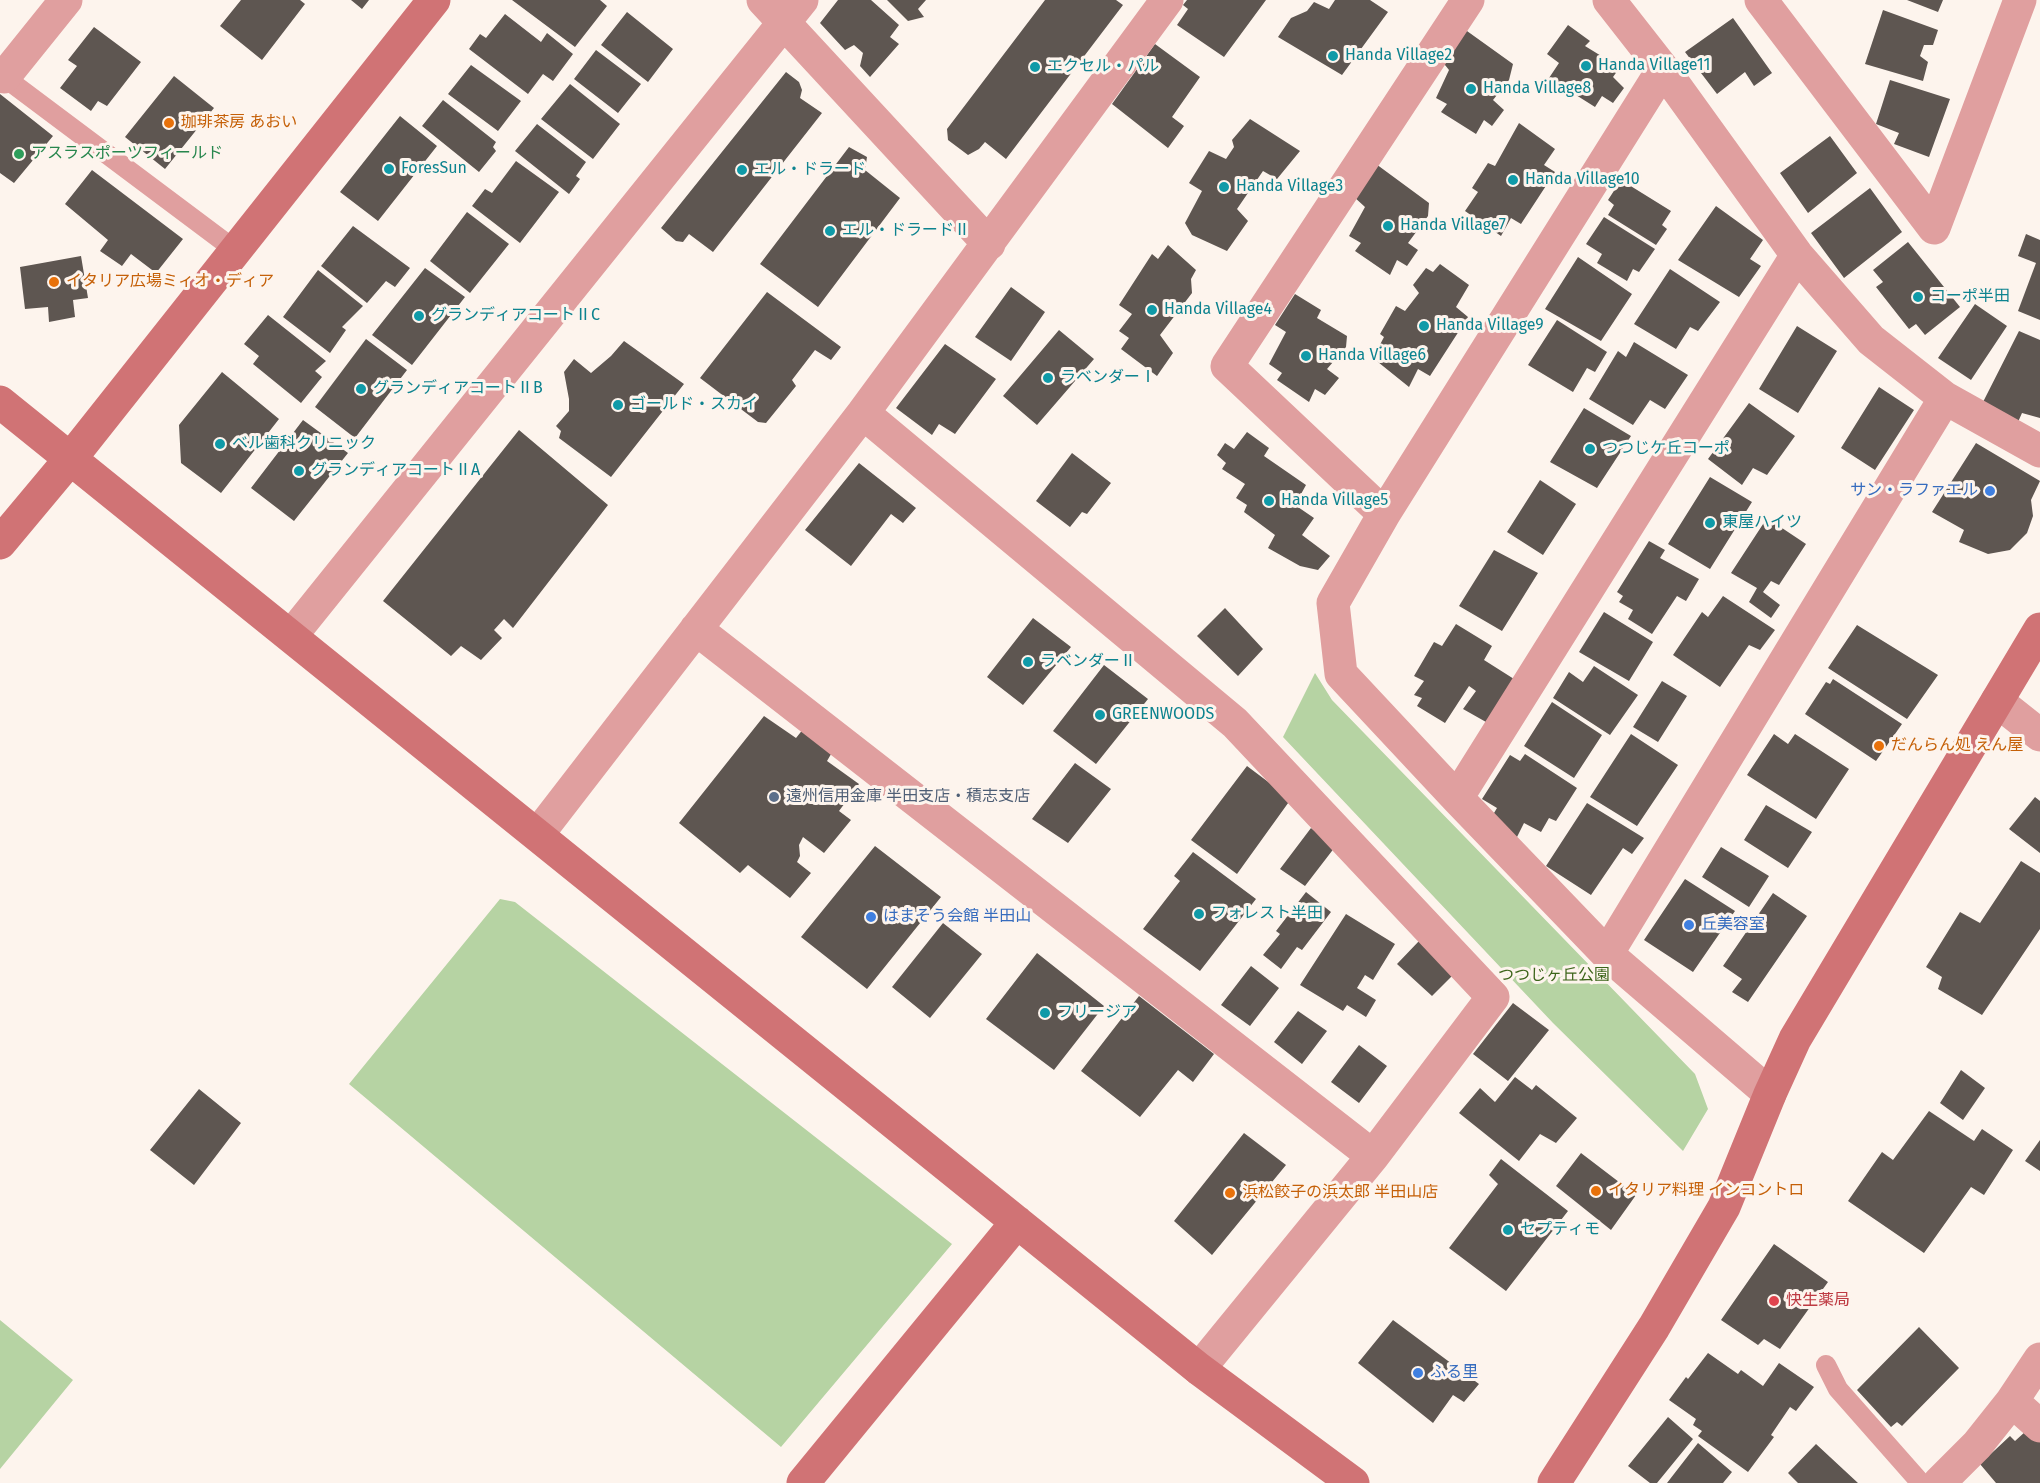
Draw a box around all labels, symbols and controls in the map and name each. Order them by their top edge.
place label: Handa Village2 [1345,46,1452,66]
marker: Handa Village2 [1326,49,1340,63]
place label: Handa Village11 [1598,56,1710,76]
place label: エクセル・パル [1047,57,1159,77]
marker: Handa Village11 [1579,59,1593,73]
marker: エクセル・パル [1028,60,1042,74]
place label: Handa Village8 [1483,79,1591,99]
marker: Handa Village8 [1464,82,1478,96]
place label: 珈琲茶房 あおい [181,113,297,133]
marker: 珈琲茶房 あおい [162,116,176,130]
place label: アスラスポーツフィールド [31,144,223,164]
marker: アスラスポーツフィールド [12,147,26,161]
place label: ForesSun [401,159,467,179]
place label: エル・ドラード [754,160,866,180]
marker: ForesSun [382,162,396,176]
marker: エル・ドラード [735,163,749,177]
place label: Handa Village10 [1525,170,1640,190]
marker: Handa Village10 [1506,173,1520,187]
place label: Handa Village3 [1236,177,1343,197]
marker: Handa Village3 [1217,180,1231,194]
place label: Handa Village7 [1400,216,1506,236]
marker: Handa Village7 [1381,219,1395,233]
place label: エル・ドラードⅡ [842,221,970,241]
marker: エル・ドラードⅡ [823,224,837,238]
place label: イタリア広場ミィオ・ディア [66,272,274,292]
marker: イタリア広場ミィオ・ディア [47,275,61,289]
place label: コーポ半田 [1930,287,2010,307]
marker: コーポ半田 [1911,290,1925,304]
place label: Handa Village4 [1164,300,1272,320]
marker: Handa Village4 [1145,303,1159,317]
place label: グランディアコートⅡC [431,306,600,326]
marker: グランディアコートⅡC [412,309,426,323]
place label: Handa Village9 [1436,316,1544,336]
marker: Handa Village9 [1417,319,1431,333]
place label: Handa Village6 [1318,346,1426,366]
marker: Handa Village6 [1299,349,1313,363]
place label: ラベンダーⅠ [1060,368,1156,388]
marker: ラベンダーⅠ [1041,371,1055,385]
place label: グランディアコートⅡB [373,379,543,399]
marker: グランディアコートⅡB [354,382,368,396]
place label: ゴールド・スカイ [630,395,758,415]
marker: ゴールド・スカイ [611,398,625,412]
place label: ベル歯科クリニック [232,434,376,454]
marker: ベル歯科クリニック [213,437,227,451]
place label: つつじケ丘コーポ [1602,439,1730,459]
marker: つつじケ丘コーポ [1583,442,1597,456]
place label: グランディアコートⅡA [311,461,480,481]
marker: グランディアコートⅡA [292,464,306,478]
place label: サン・ラファエル [1850,481,1978,501]
marker: サン・ラファエル [1983,484,1997,498]
place label: Handa Village5 [1281,491,1388,511]
marker: Handa Village5 [1262,494,1276,508]
place label: 東屋ハイツ [1722,513,1802,533]
marker: 東屋ハイツ [1703,516,1717,530]
place label: ラベンダーⅡ [1040,652,1136,672]
marker: ラベンダーⅡ [1021,655,1035,669]
place label: GREENWOODS [1112,705,1214,725]
marker: GREENWOODS [1093,708,1107,722]
place label: だんらん処 えん屋 [1891,736,2023,756]
marker: だんらん処 えん屋 [1872,739,1886,753]
place label: 遠州信用金庫 半田支店・積志支店 [786,787,1030,807]
marker: 遠州信用金庫 半田支店・積志支店 [767,790,781,804]
place label: フォレスト半田 [1211,904,1323,924]
place label: はまそう会館 半田山 [883,907,1031,927]
marker: フォレスト半田 [1192,907,1206,921]
marker: はまそう会館 半田山 [864,910,878,924]
place label: 丘美容室 [1701,915,1765,935]
marker: 丘美容室 [1682,918,1696,932]
park label: つつじヶ丘公園 [1498,966,1610,986]
place label: フリージア [1057,1003,1137,1023]
marker: フリージア [1038,1006,1052,1020]
place label: イタリア料理 インコントロ [1608,1181,1804,1201]
place label: 浜松餃子の浜太郎 半田山店 [1242,1183,1438,1203]
marker: イタリア料理 インコントロ [1589,1184,1603,1198]
marker: 浜松餃子の浜太郎 半田山店 [1223,1186,1237,1200]
place label: セプティモ [1520,1220,1600,1240]
marker: セプティモ [1501,1223,1515,1237]
place label: 快生薬局 [1786,1291,1850,1311]
marker: 快生薬局 [1767,1294,1781,1308]
place label: ふる里 [1430,1363,1478,1383]
marker: ふる里 [1411,1366,1425,1380]

